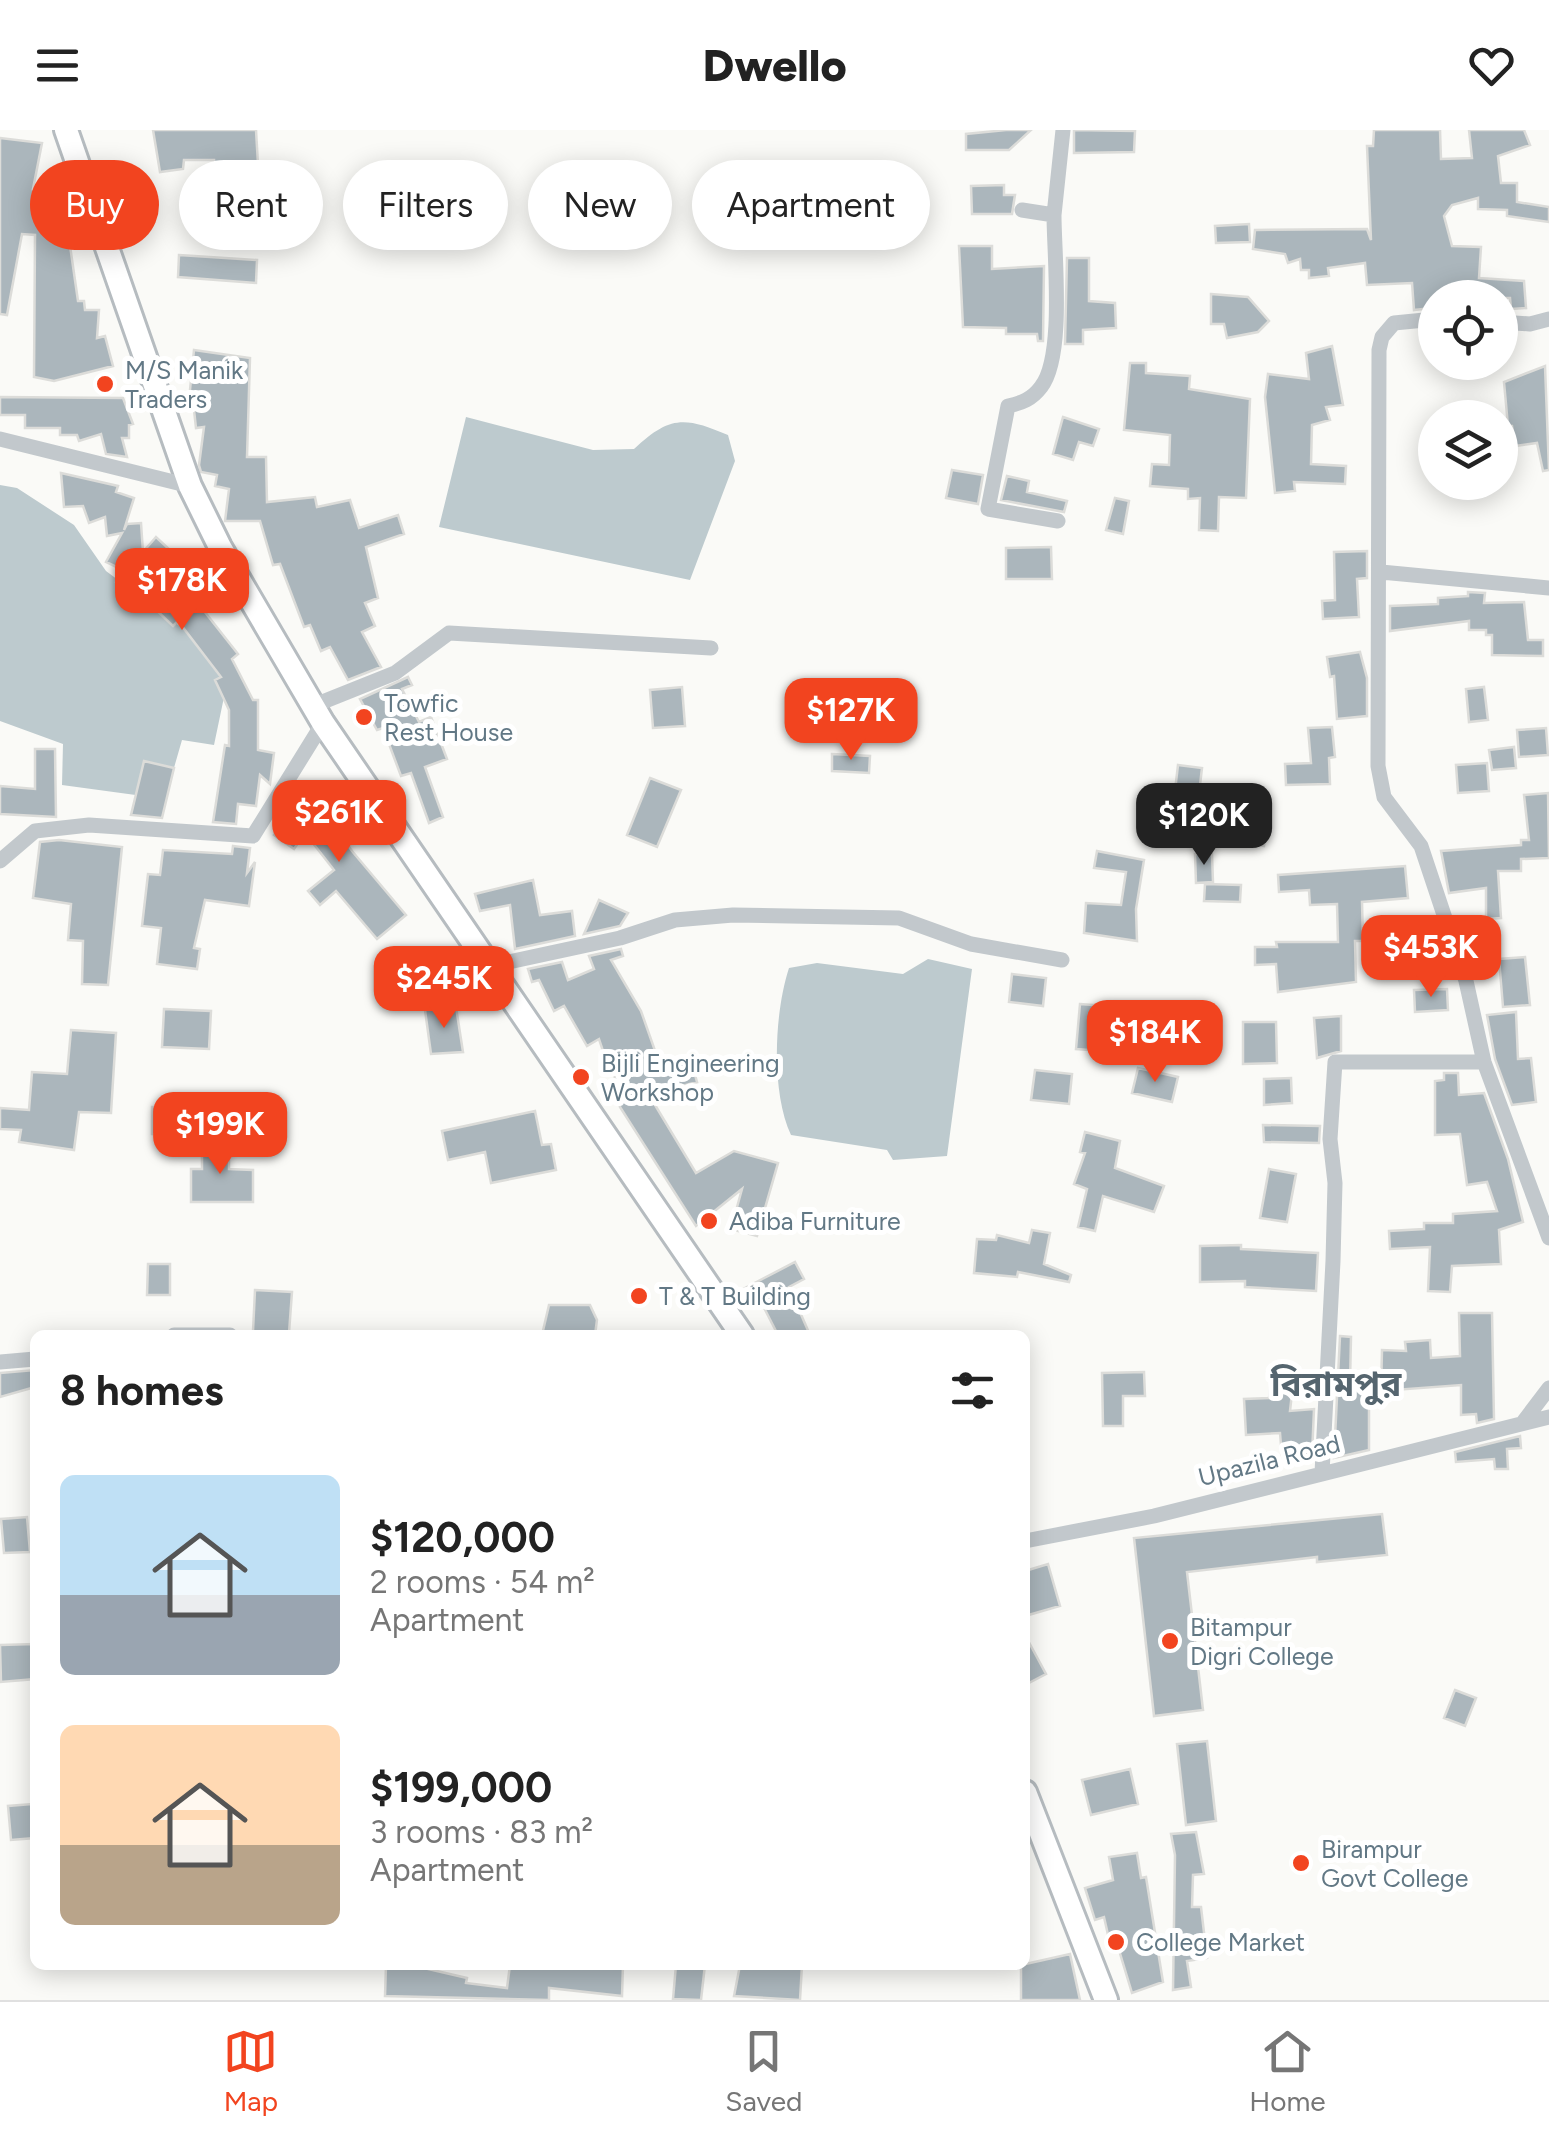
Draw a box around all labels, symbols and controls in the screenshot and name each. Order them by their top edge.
icon: menu [30,38,85,93]
text: Dwello [702,38,847,92]
icon: heart [1464,38,1519,93]
chip: Buy [30,160,159,250]
chip: Rent [179,160,323,250]
chip: Filters [343,160,508,250]
chip: New [528,160,672,250]
chip: Apartment [692,160,930,250]
map controls [1418,280,1518,500]
button: locate [1418,280,1518,380]
place label: M/S Manik Traders [125,355,244,414]
marker: M/S Manik Traders [94,373,116,395]
button: layers [1418,400,1518,500]
pin: $178K [112,548,252,633]
text: $178K [137,561,227,599]
pin: $127K [781,678,921,763]
place label: Towfic Rest House [384,688,513,747]
text: $127K [807,691,895,729]
marker: Towfic Rest House [353,706,375,728]
pin: $261K [269,780,409,865]
pin: $120K [1134,783,1274,868]
text: $261K [294,793,384,831]
text: $120K [1158,796,1250,834]
pin: $453K [1361,915,1501,1000]
text: $453K [1383,928,1479,966]
pin: $245K [374,946,514,1031]
text: $245K [396,959,492,997]
pin: $184K [1085,1000,1225,1085]
text: $184K [1109,1013,1201,1051]
place label: Bijli Engineering Workshop [601,1048,780,1107]
marker: Bijli Engineering Workshop [570,1066,592,1088]
pin: $199K [150,1092,290,1177]
text: $199K [175,1105,265,1143]
place label: Adiba Furniture [729,1206,901,1236]
marker: Adiba Furniture [698,1210,720,1232]
place label: T & T Building [659,1281,811,1311]
marker: T & T Building [628,1285,650,1307]
icon: filters [945,1363,1000,1418]
district label: বিরামপুর [1270,1363,1402,1405]
text: 8 homes [60,1365,224,1416]
street label: Upazila Road [1195,1428,1343,1492]
text: $120,000 [370,1512,555,1563]
icon: home [140,1515,260,1635]
text: 2 rooms · 54 m² [370,1563,595,1601]
text: Apartment [370,1601,524,1639]
place label: Bitampur Digri College [1190,1612,1334,1671]
marker: Bitampur Digri College [1159,1630,1181,1652]
text: $199,000 [370,1762,552,1813]
icon: home [140,1765,260,1885]
text: 3 rooms · 83 m² [370,1813,593,1851]
place label: Birampur Govt College [1321,1834,1468,1893]
text: Apartment [370,1851,524,1889]
marker: Birampur Govt College [1290,1852,1312,1874]
place label: College Market [1136,1927,1305,1957]
marker: College Market [1105,1931,1127,1953]
tab: Map [223,2024,278,2118]
tab: Saved [725,2024,802,2118]
tab: Home [1249,2024,1326,2118]

